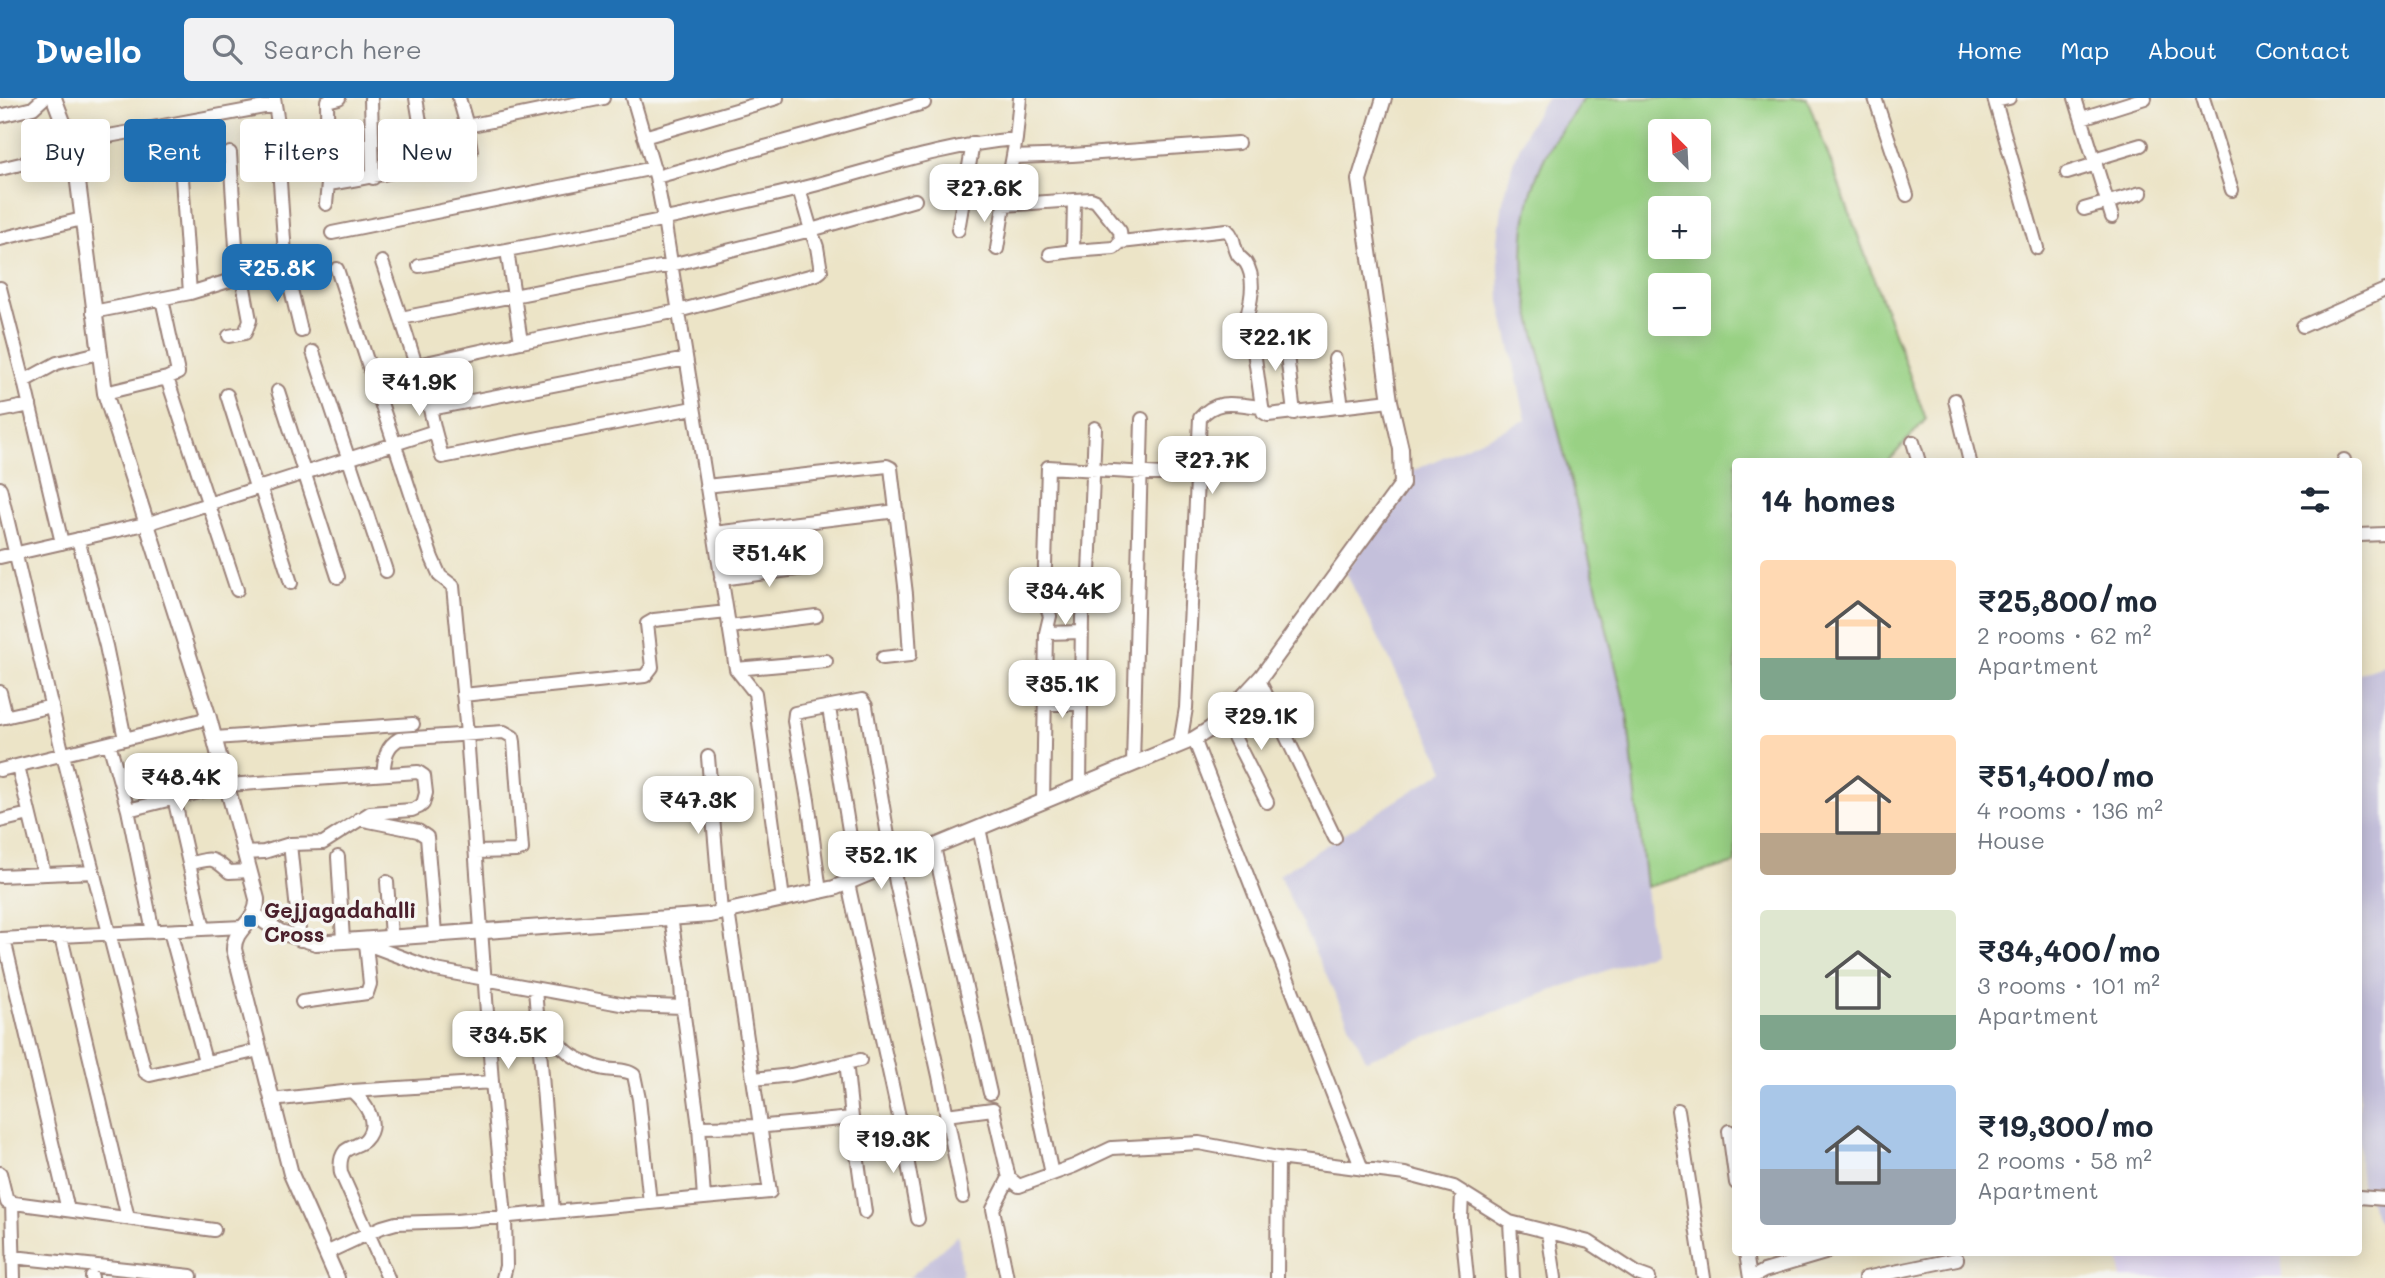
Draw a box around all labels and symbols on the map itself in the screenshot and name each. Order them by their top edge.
north arrow [1648,119,1712,182]
pin: ₹27.6K [927,164,1041,224]
pin: ₹25.8K [220,244,334,304]
pin: ₹22.1K [1218,314,1332,373]
pin: ₹41.9K [362,358,476,418]
pin: ₹27.7K [1155,436,1269,496]
pin: ₹51.4K [712,530,826,589]
pin: ₹34.4K [1008,568,1122,627]
pin: ₹35.1K [1005,660,1119,720]
pin: ₹29.1K [1204,692,1318,752]
pin: ₹48.4K [124,754,238,813]
pin: ₹47.3K [641,776,755,836]
pin: ₹52.1K [824,832,938,891]
place label: Gejjagadahalli Cross [264,896,416,947]
marker: Gejjagadahalli Cross [242,913,258,929]
pin: ₹34.5K [451,1012,565,1071]
pin: ₹19.3K [836,1116,950,1175]

